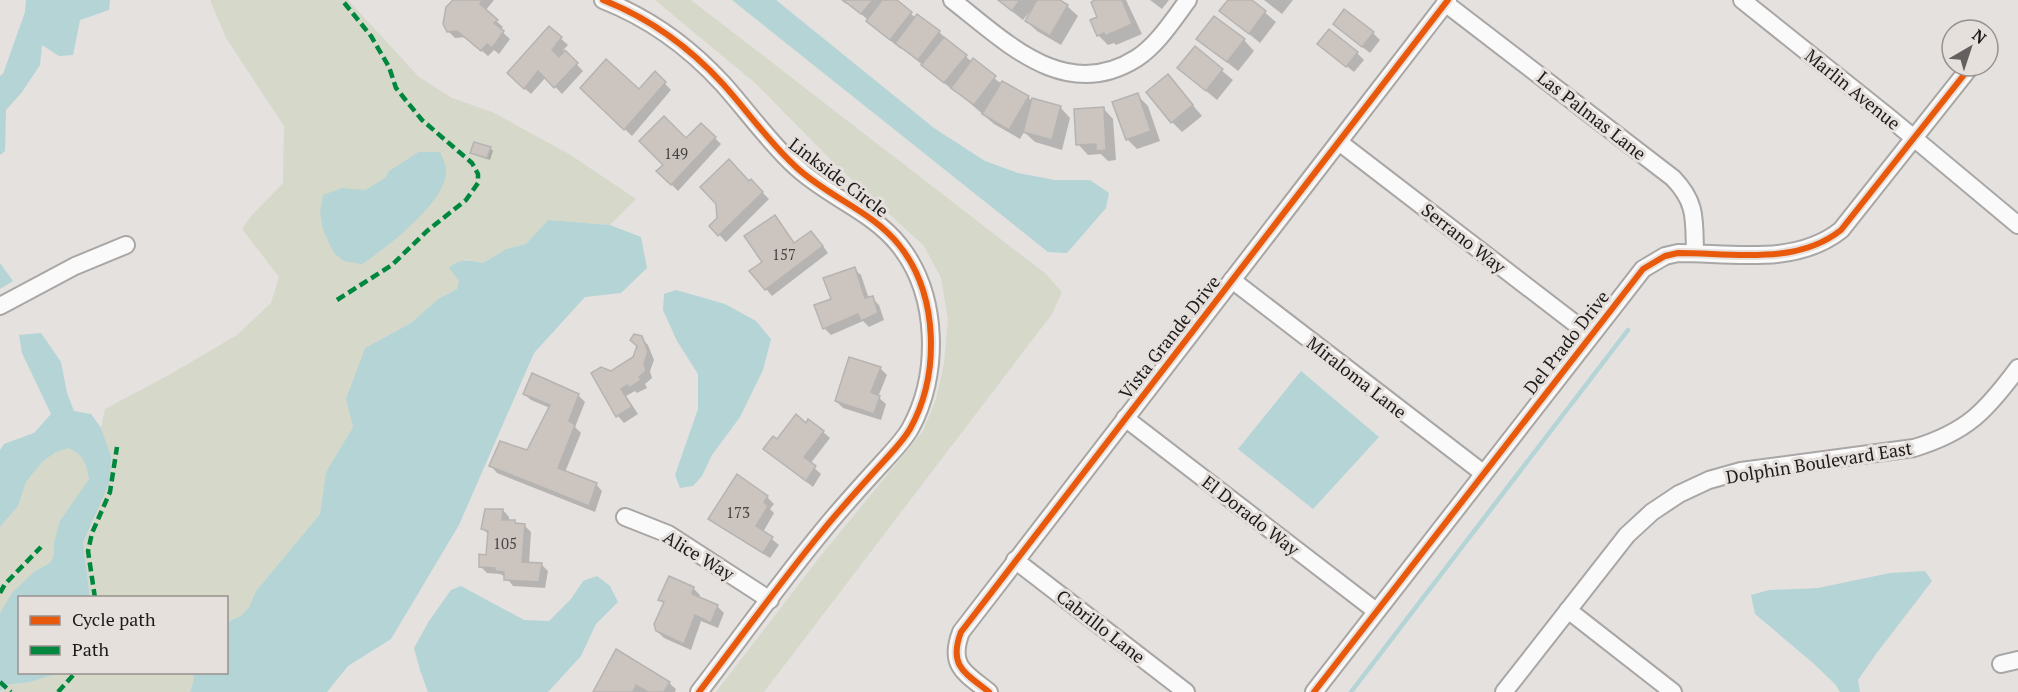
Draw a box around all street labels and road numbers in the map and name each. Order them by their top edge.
street label: Marlin Avenue [1800,43,1906,135]
street label: Las Palmas Lane [1533,65,1651,165]
street label: Linkside Circle [784,132,894,222]
street label: Serrano Way [1417,198,1512,279]
street label: Vista Grande Drive [1113,270,1225,404]
street label: Del Prado Drive [1518,285,1614,399]
street label: Miraloma Lane [1302,331,1412,423]
street label: Dolphin Boulevard East [1724,435,1914,489]
street label: El Dorado Way [1197,469,1305,561]
street label: Alice Way [659,525,740,586]
street label: Cabrillo Lane [1052,584,1150,668]

